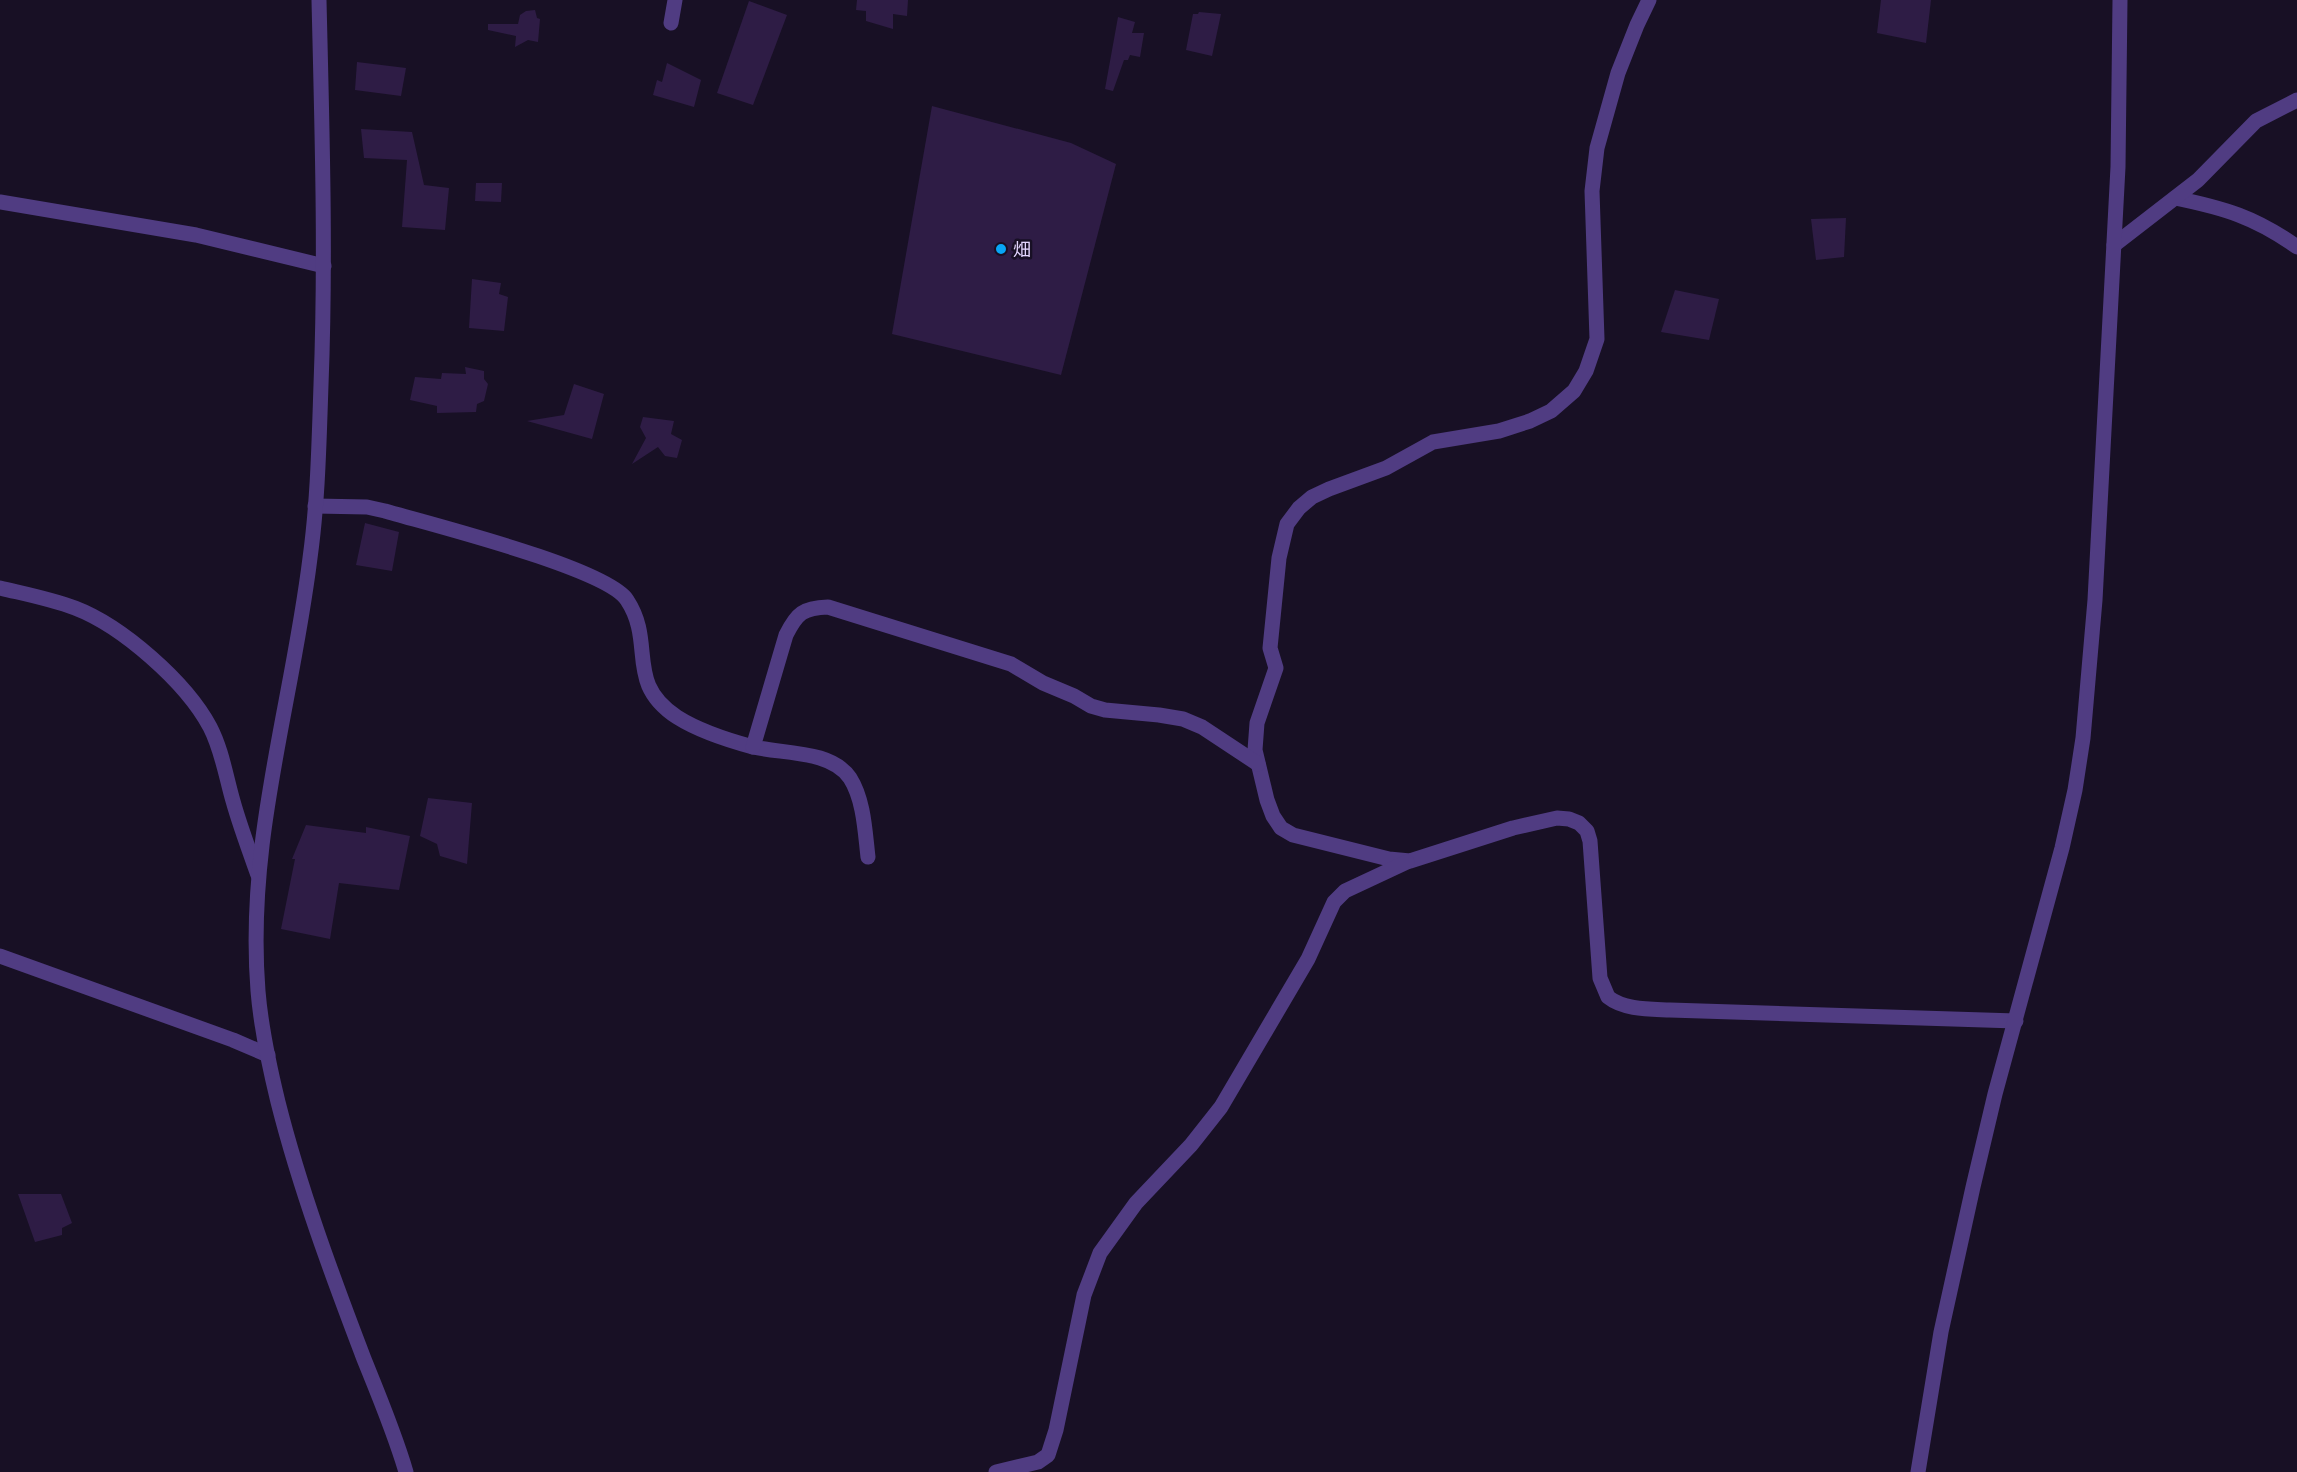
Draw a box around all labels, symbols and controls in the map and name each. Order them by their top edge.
place label: 畑 [1013,238,1031,260]
marker: 畑 [994,242,1008,256]

